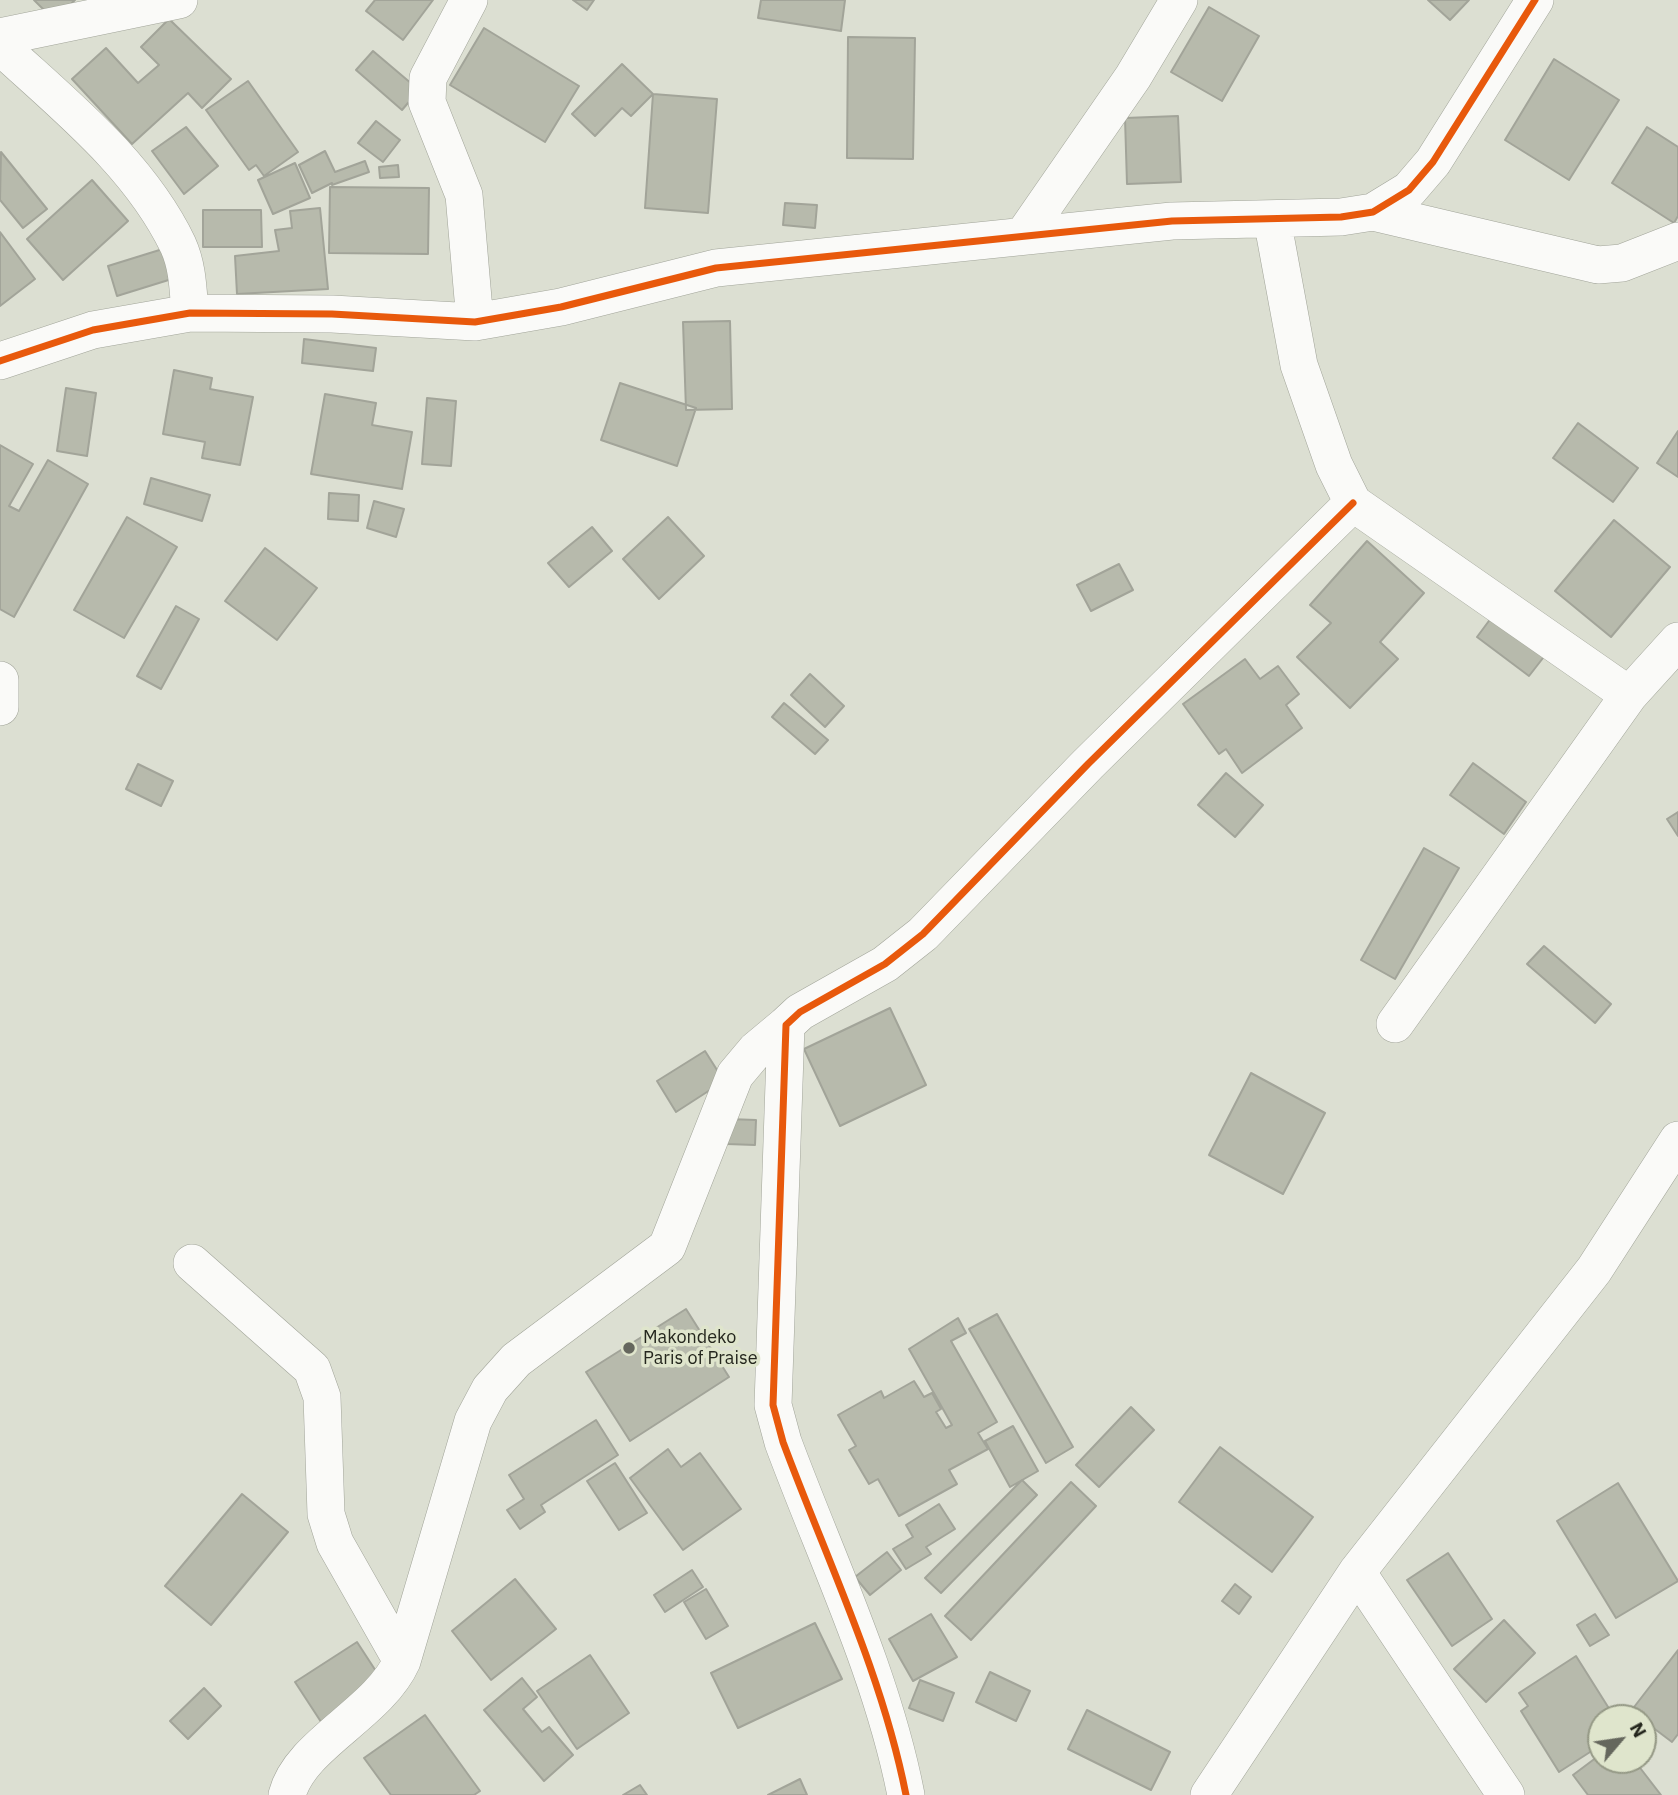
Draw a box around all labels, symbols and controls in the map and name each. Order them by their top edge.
place label: Makondeko Paris of Praise [643,1327,758,1370]
marker: Makondeko Paris of Praise [621,1340,637,1356]
north arrow [1587,1704,1657,1774]
text: N [1625,1718,1652,1742]

